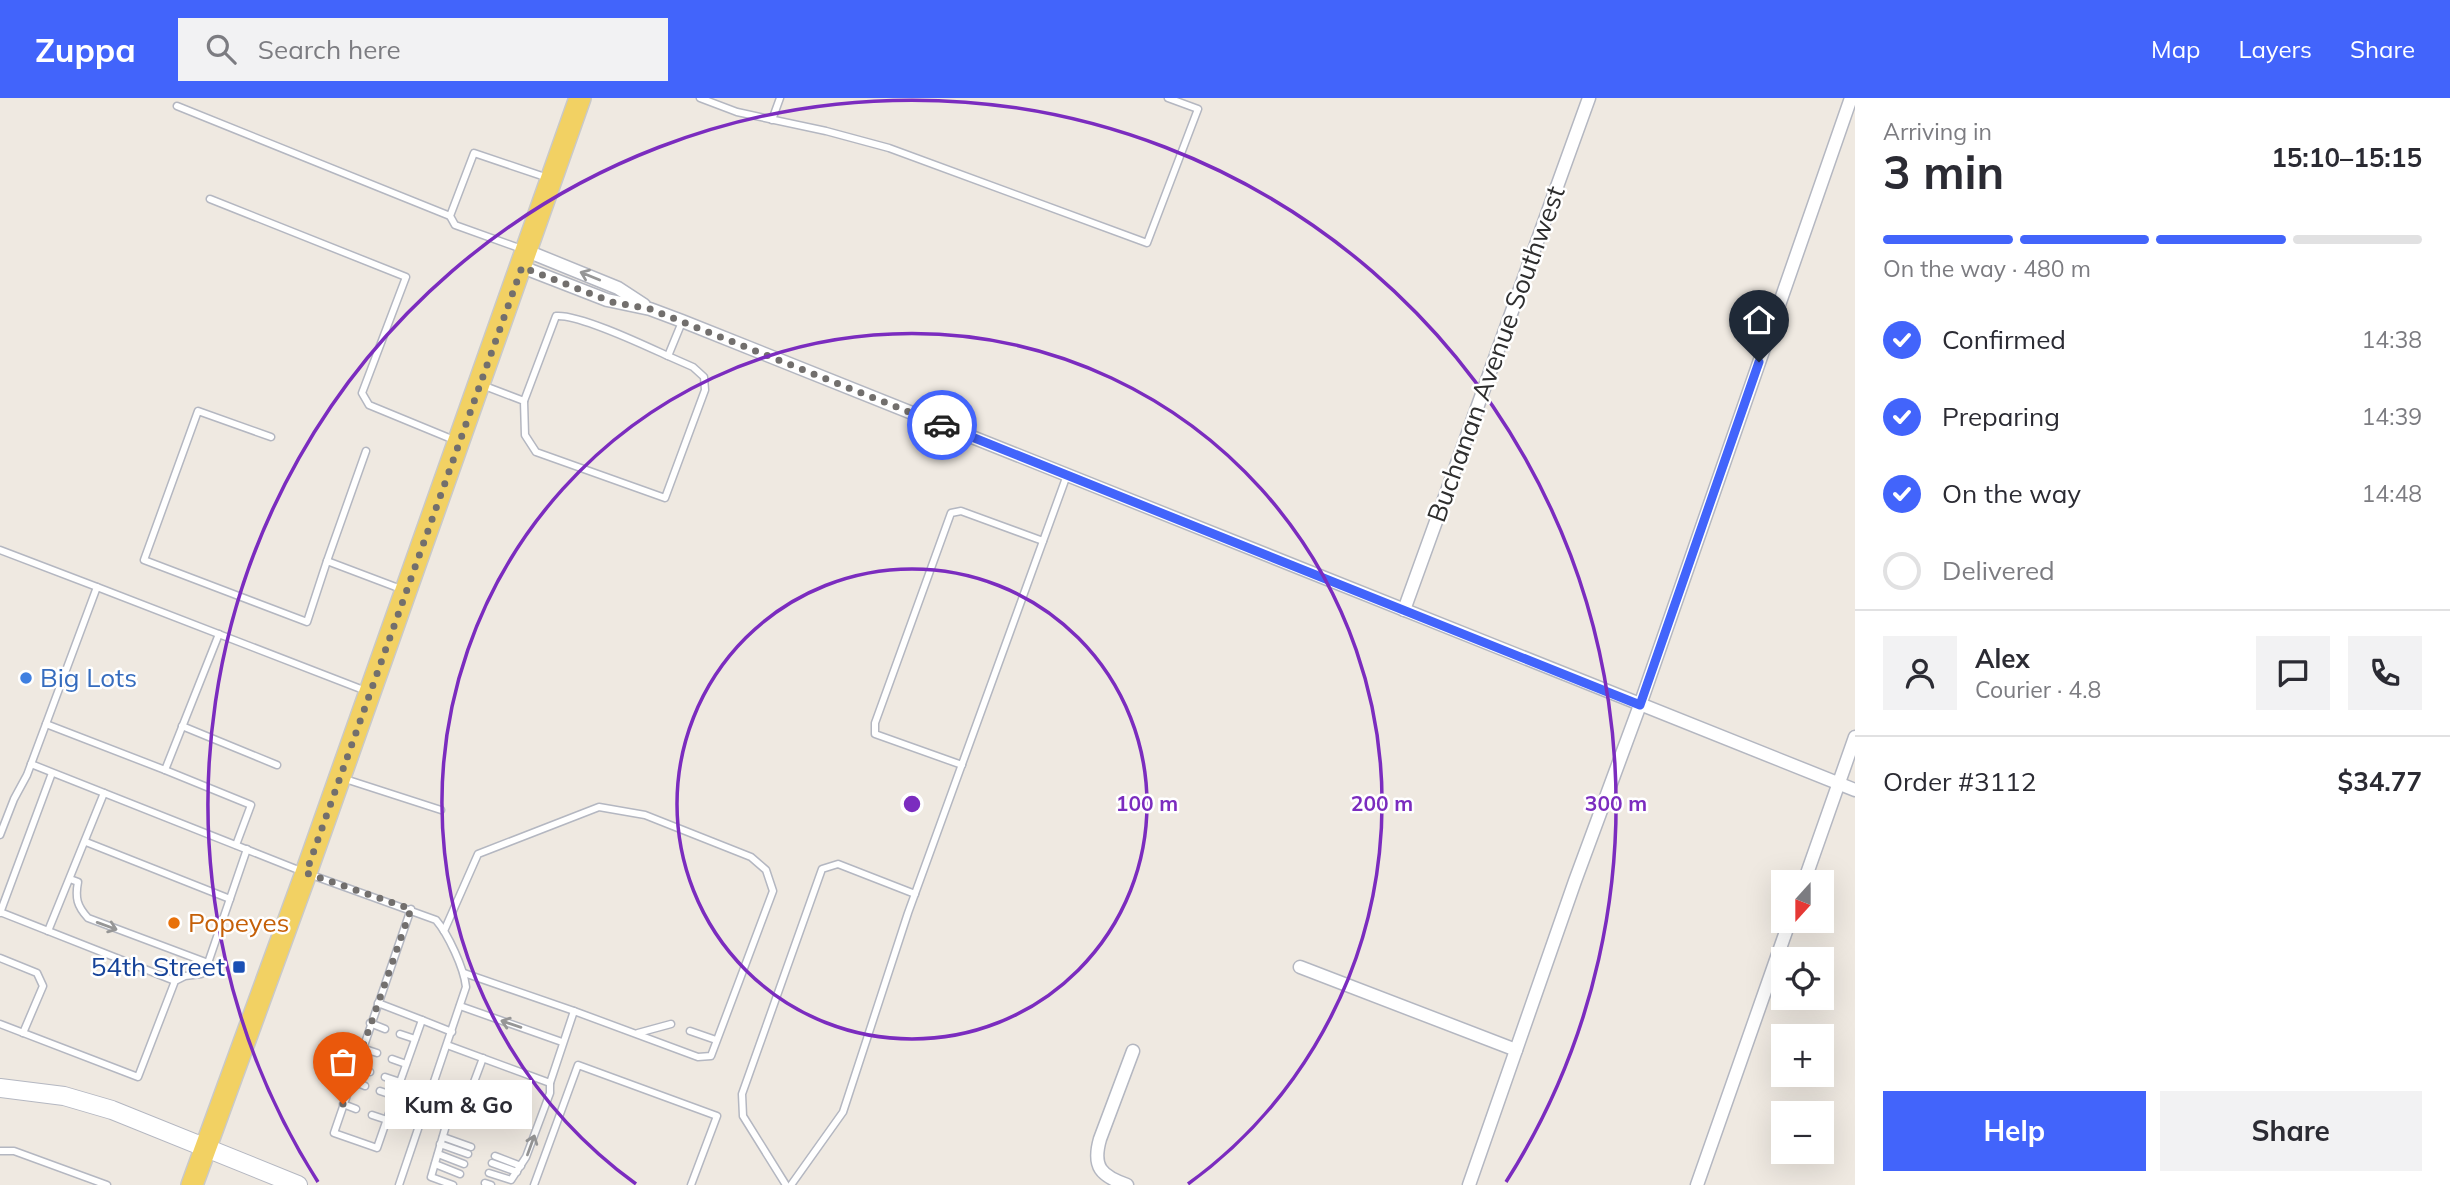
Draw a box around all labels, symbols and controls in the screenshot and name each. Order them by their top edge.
search box [178,18,668,81]
text: Zuppa [35,29,136,70]
icon: search [202,30,240,68]
text: Search here [258,33,401,66]
text: Map [2151,34,2200,64]
text: Layers [2238,34,2312,64]
text: Share [2350,34,2415,64]
text: Arriving in [1883,117,1992,146]
text: 15:10–15:15 [2271,141,2422,174]
text: 3 min [1883,143,2004,201]
street label: Buchanan Avenue Southwest [1419,181,1572,526]
text: On the way · 480 m [1883,254,2091,283]
one-way arrow [580,269,602,282]
pin [1729,290,1789,362]
icon: home [1740,301,1778,339]
icon: check [1883,321,1921,359]
text: Confirmed [1942,323,2066,356]
text: 14:38 [2362,325,2422,354]
courier [907,390,977,460]
icon: check [1883,398,1921,436]
text: Preparing [1942,400,2060,433]
text: 14:39 [2362,402,2422,431]
icon: car [923,406,961,444]
icon: check [1883,475,1921,513]
text: On the way [1942,477,2081,510]
text: 14:48 [2362,479,2422,508]
text: Delivered [1942,554,2055,587]
button: person [1883,636,1957,710]
button: chat [2256,636,2330,710]
button: phone [2348,636,2422,710]
text: Alex [1975,642,2030,675]
place label: Big Lots [40,661,137,694]
marker: Big Lots [18,670,34,686]
text: Courier · 4.8 [1975,675,2101,704]
text: Order #3112 [1883,765,2036,798]
text: $34.77 [2338,765,2422,798]
text: 100 m [1116,790,1178,816]
text: 200 m [1351,790,1413,816]
text: 300 m [1585,790,1647,816]
centre of rings [900,792,924,816]
north arrow [1771,870,1834,933]
map controls [1771,870,1834,1164]
place label: Popeyes [188,906,289,939]
marker: Popeyes [166,915,182,931]
one-way arrow [95,920,117,933]
button: locate [1771,947,1834,1010]
place label: 54th Street [91,950,225,983]
marker: 54th Street [231,959,247,975]
one-way arrow [501,1017,523,1029]
button: + [1771,1024,1834,1087]
pin [313,1032,373,1104]
icon: bag [324,1043,362,1081]
callout: Kum & Go [385,1080,532,1128]
text: Kum & Go [404,1090,513,1119]
button: Help [1883,1091,2146,1171]
button: Share [2160,1091,2422,1171]
button: − [1771,1101,1834,1164]
one-way arrow [526,1134,538,1156]

